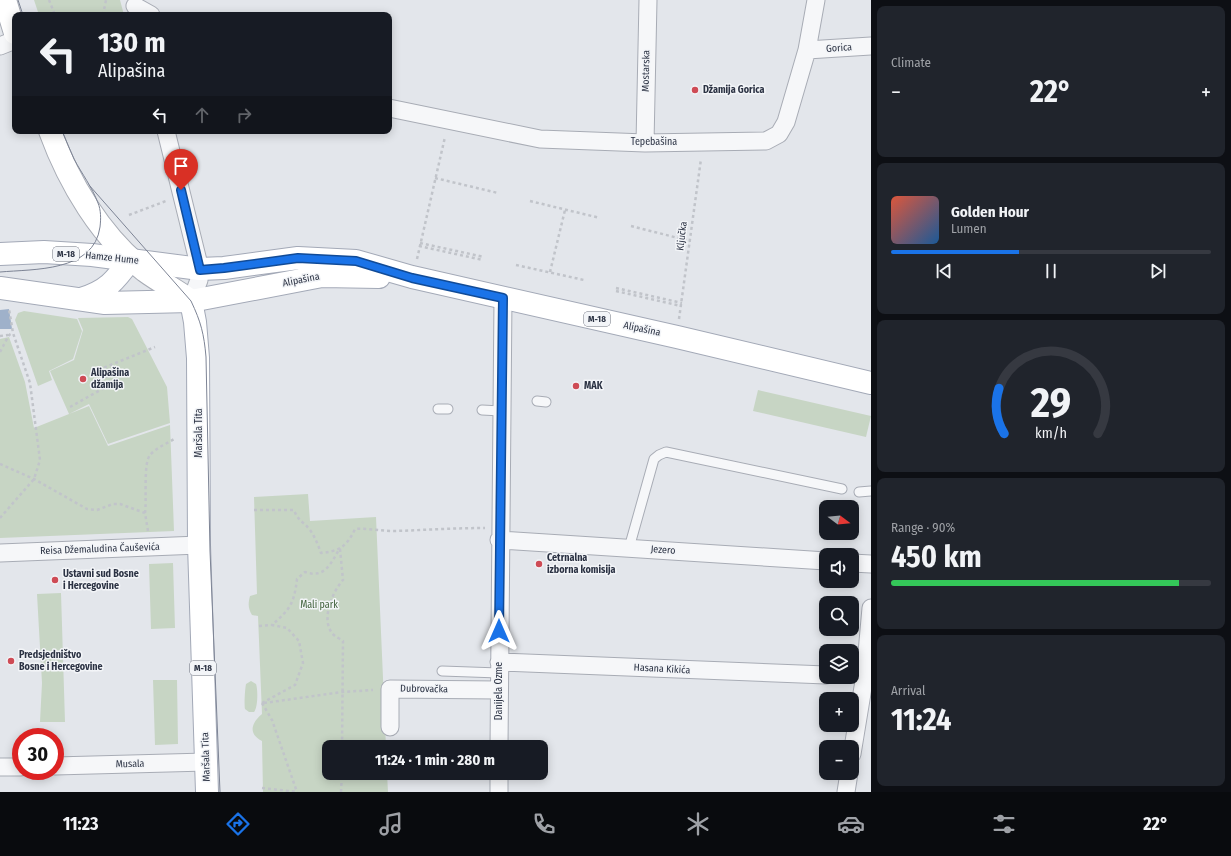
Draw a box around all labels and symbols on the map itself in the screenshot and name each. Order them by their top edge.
street label: Gorica [826,41,853,55]
street label: Mostarska [640,50,652,92]
place label: Džamija Gorica [703,84,765,96]
marker: Džamija Gorica [690,85,700,95]
street label: Tepebašina [631,136,677,148]
pin [164,149,198,190]
street label: Ključka [674,221,690,251]
road number: M-18 [53,247,79,261]
street label: Hamze Hume [85,249,139,267]
street label: Alipašina [281,271,321,289]
road number: M-18 [584,312,610,326]
street label: Alipašina [622,319,662,339]
place label: Alipašina džamija [90,366,129,391]
marker: Alipašina džamija [78,374,88,384]
place label: MAK [584,380,603,392]
marker: MAK [571,381,581,391]
street label: Maršala Tita [193,408,205,458]
north arrow [819,500,859,540]
street label: Reisa Džemaludina Čauševića [40,539,160,557]
street label: Jezero [650,543,676,557]
place label: Cetrnalna izborna komisija [547,552,616,576]
marker: Cetrnalna izborna komisija [534,559,544,569]
place label: Ustavni sud Bosne i Hercegovine [63,568,139,592]
marker: Ustavni sud Bosne i Hercegovine [50,575,60,585]
park label: Mali park [300,599,338,611]
position arrow [478,610,520,652]
place label: Predsjedništvo Bosne i Hercegovine [19,648,103,673]
marker: Predsjedništvo Bosne i Hercegovine [6,656,16,666]
road number: M-18 [190,661,216,675]
street label: Danijela Ozme [493,662,505,720]
street label: Hasana Kikića [633,662,691,676]
street label: Dubrovačka [400,683,448,695]
speed limit sign: 30 [12,728,64,780]
street label: Maršala Tita [199,732,213,782]
street label: Musala [115,758,145,770]

